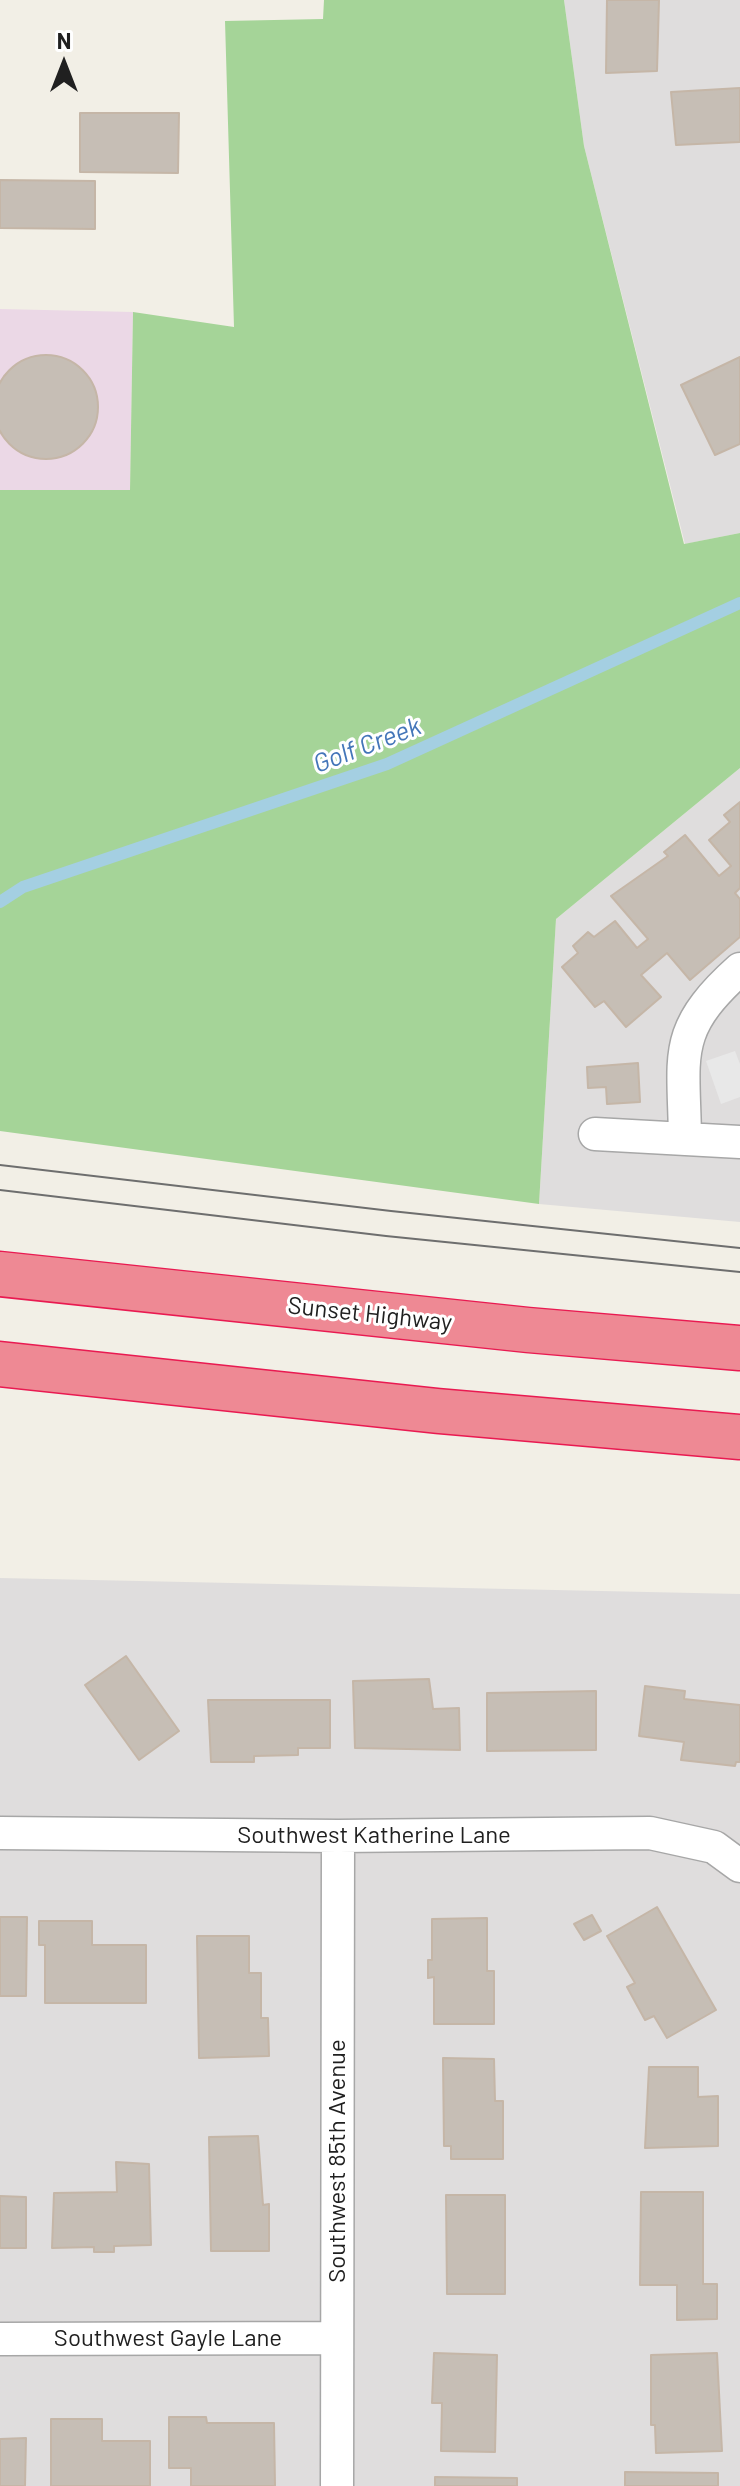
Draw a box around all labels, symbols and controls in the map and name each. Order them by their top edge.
north arrow [24,24,104,104]
text: N [57,27,71,53]
water label: Golf Creek [309,710,425,780]
street label: Sunset Highway [286,1291,454,1337]
street label: Southwest Katherine Lane [237,1821,511,1849]
street label: Southwest 85th Avenue [323,2039,351,2283]
street label: Southwest Gayle Lane [54,2324,282,2352]

